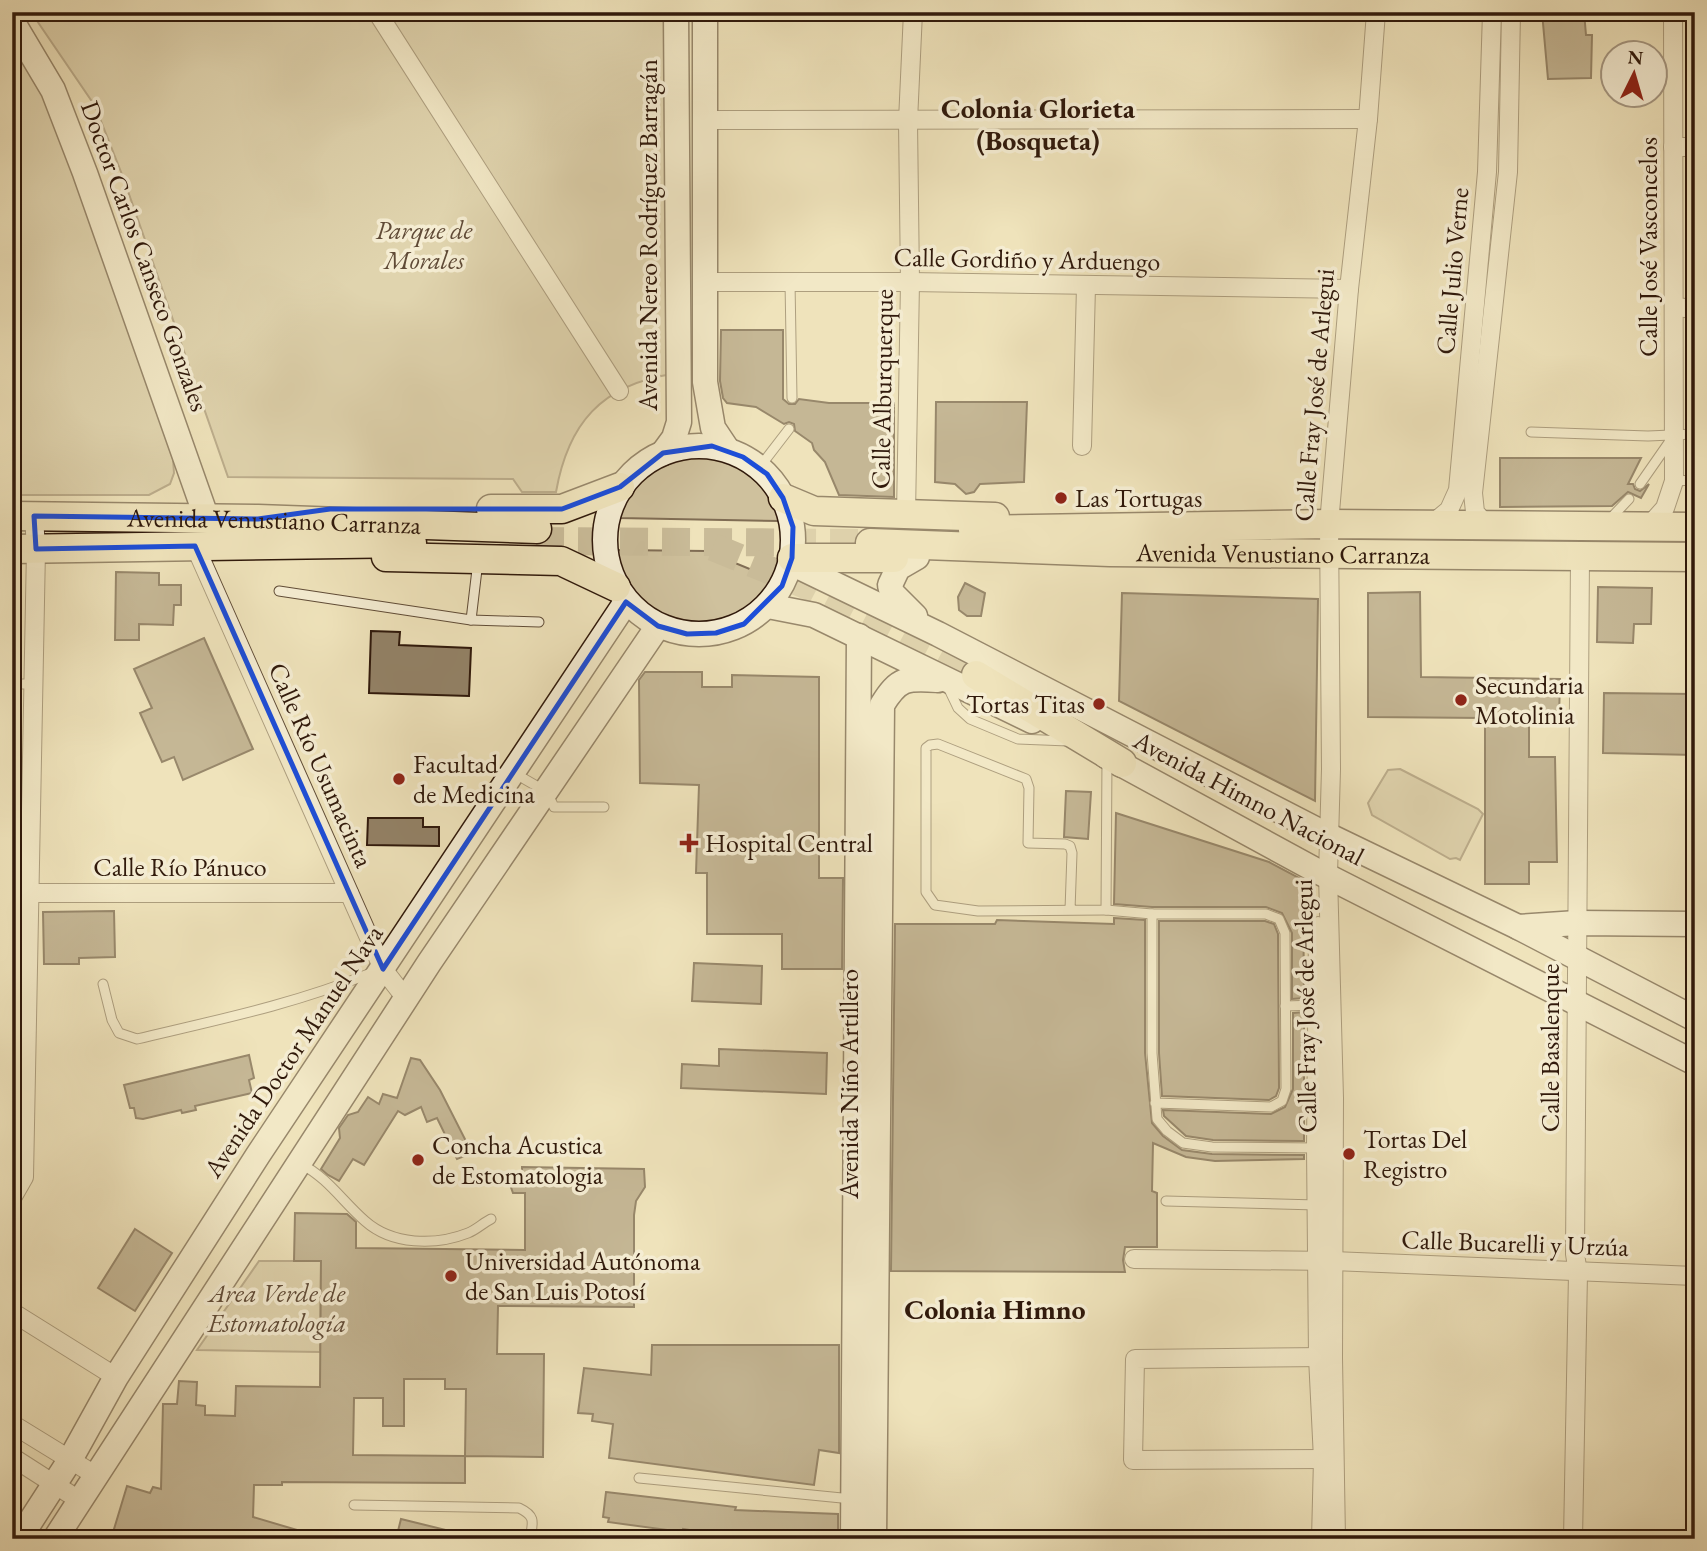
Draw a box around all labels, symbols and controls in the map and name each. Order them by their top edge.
north arrow [1598,38,1668,108]
text: N [1627,44,1645,71]
street label: Avenida Nereo Rodríguez Barragán [631,59,665,412]
district label: Colonia Glorieta (Bosqueta) [941,90,1136,158]
street label: Doctor Carlos Canseco Gonzales [73,96,217,416]
street label: Calle José Vasconcelos [1631,137,1665,357]
street label: Calle Julio Verne [1428,186,1476,356]
park label: Parque de Morales [375,213,474,277]
street label: Calle Gordiño y Arduengo [893,240,1161,278]
street label: Calle Fray José de Arlegui [1286,267,1342,523]
street label: Calle Alburquerque [863,289,901,489]
place label: Las Tortugas [1075,481,1202,515]
marker: Las Tortugas [1053,490,1069,506]
street label: Avenida Venustiano Carranza [126,500,422,542]
street label: Avenida Venustiano Carranza [1135,535,1431,572]
street label: Calle Río Usumacinta [261,657,382,873]
place label: Secundaria Motolinia [1475,668,1585,732]
place label: Tortas Titas [966,687,1085,721]
marker: Secundaria Motolinia [1453,692,1469,708]
marker: Tortas Titas [1091,696,1107,712]
street label: Avenida Himno Nacional [1127,722,1370,873]
place label: Facultad de Medicina [413,747,535,811]
marker: Facultad de Medicina [391,771,407,787]
place label: Hospital Central [705,826,873,860]
marker: Hospital Central [679,833,699,853]
street label: Calle Río Pánuco [93,850,267,884]
street label: Calle Fray José de Arlegui [1286,879,1324,1133]
street label: Avenida Doctor Manuel Nava [195,917,391,1185]
street label: Calle Basalenque [1533,964,1567,1132]
street label: Avenida Niño Artillero [832,969,866,1200]
place label: Tortas Del Registro [1363,1122,1467,1186]
place label: Concha Acustica de Estomatologia [432,1128,604,1192]
marker: Tortas Del Registro [1341,1146,1357,1162]
marker: Concha Acustica de Estomatologia [410,1152,426,1168]
street label: Calle Bucarelli y Urzúa [1401,1222,1630,1264]
place label: Universidad Autónoma de San Luis Potosí [465,1244,701,1308]
marker: Universidad Autónoma de San Luis Potosí [443,1268,459,1284]
park label: Area Verde de Estomatología [207,1276,346,1340]
district label: Colonia Himno [904,1291,1086,1327]

